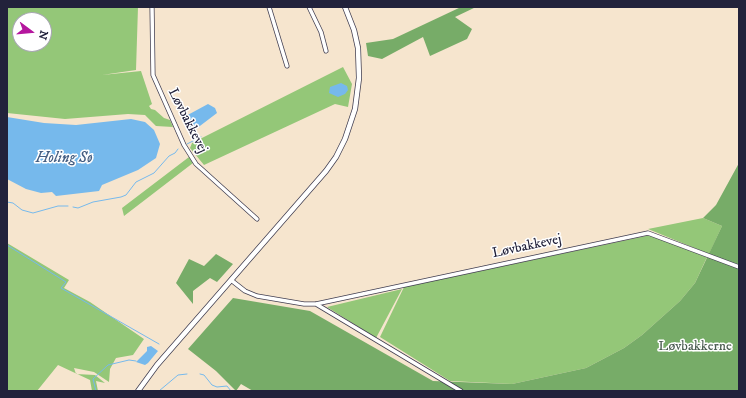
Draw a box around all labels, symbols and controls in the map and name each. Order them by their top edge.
north arrow [12,12,52,52]
text: N [35,29,51,41]
street label: Løvbakkevej [164,86,210,156]
water label: Holing Sø [35,150,93,168]
street label: Løvbakkevej [491,231,563,263]
park label: Løvbakkerne [658,339,732,355]

